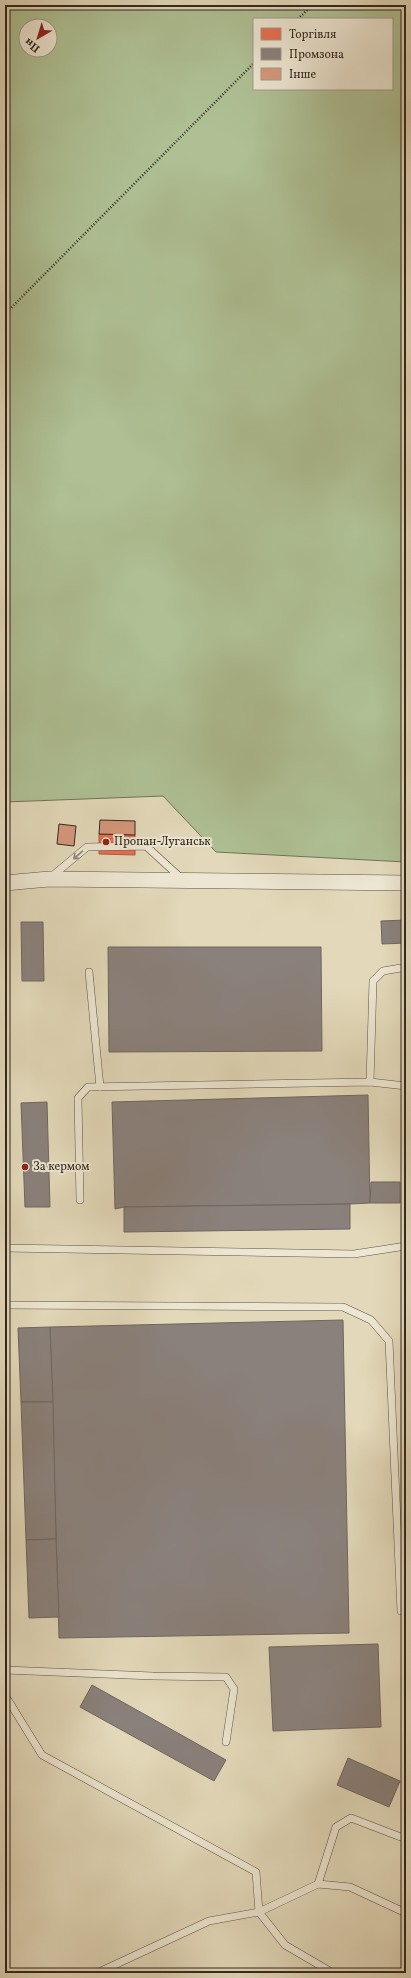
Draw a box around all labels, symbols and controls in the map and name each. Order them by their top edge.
north arrow [18,18,58,58]
legend [253,18,393,90]
text: Торгівля [289,27,336,43]
text: Пн [22,34,44,55]
text: Промзона [289,47,344,63]
text: Інше [289,67,317,83]
place label: Пропан-Луганськ [114,834,211,850]
marker: Пропан-Луганськ [101,837,111,847]
one-way arrow [73,850,83,859]
place label: За кермом [33,1159,89,1175]
marker: За кермом [20,1162,30,1172]

